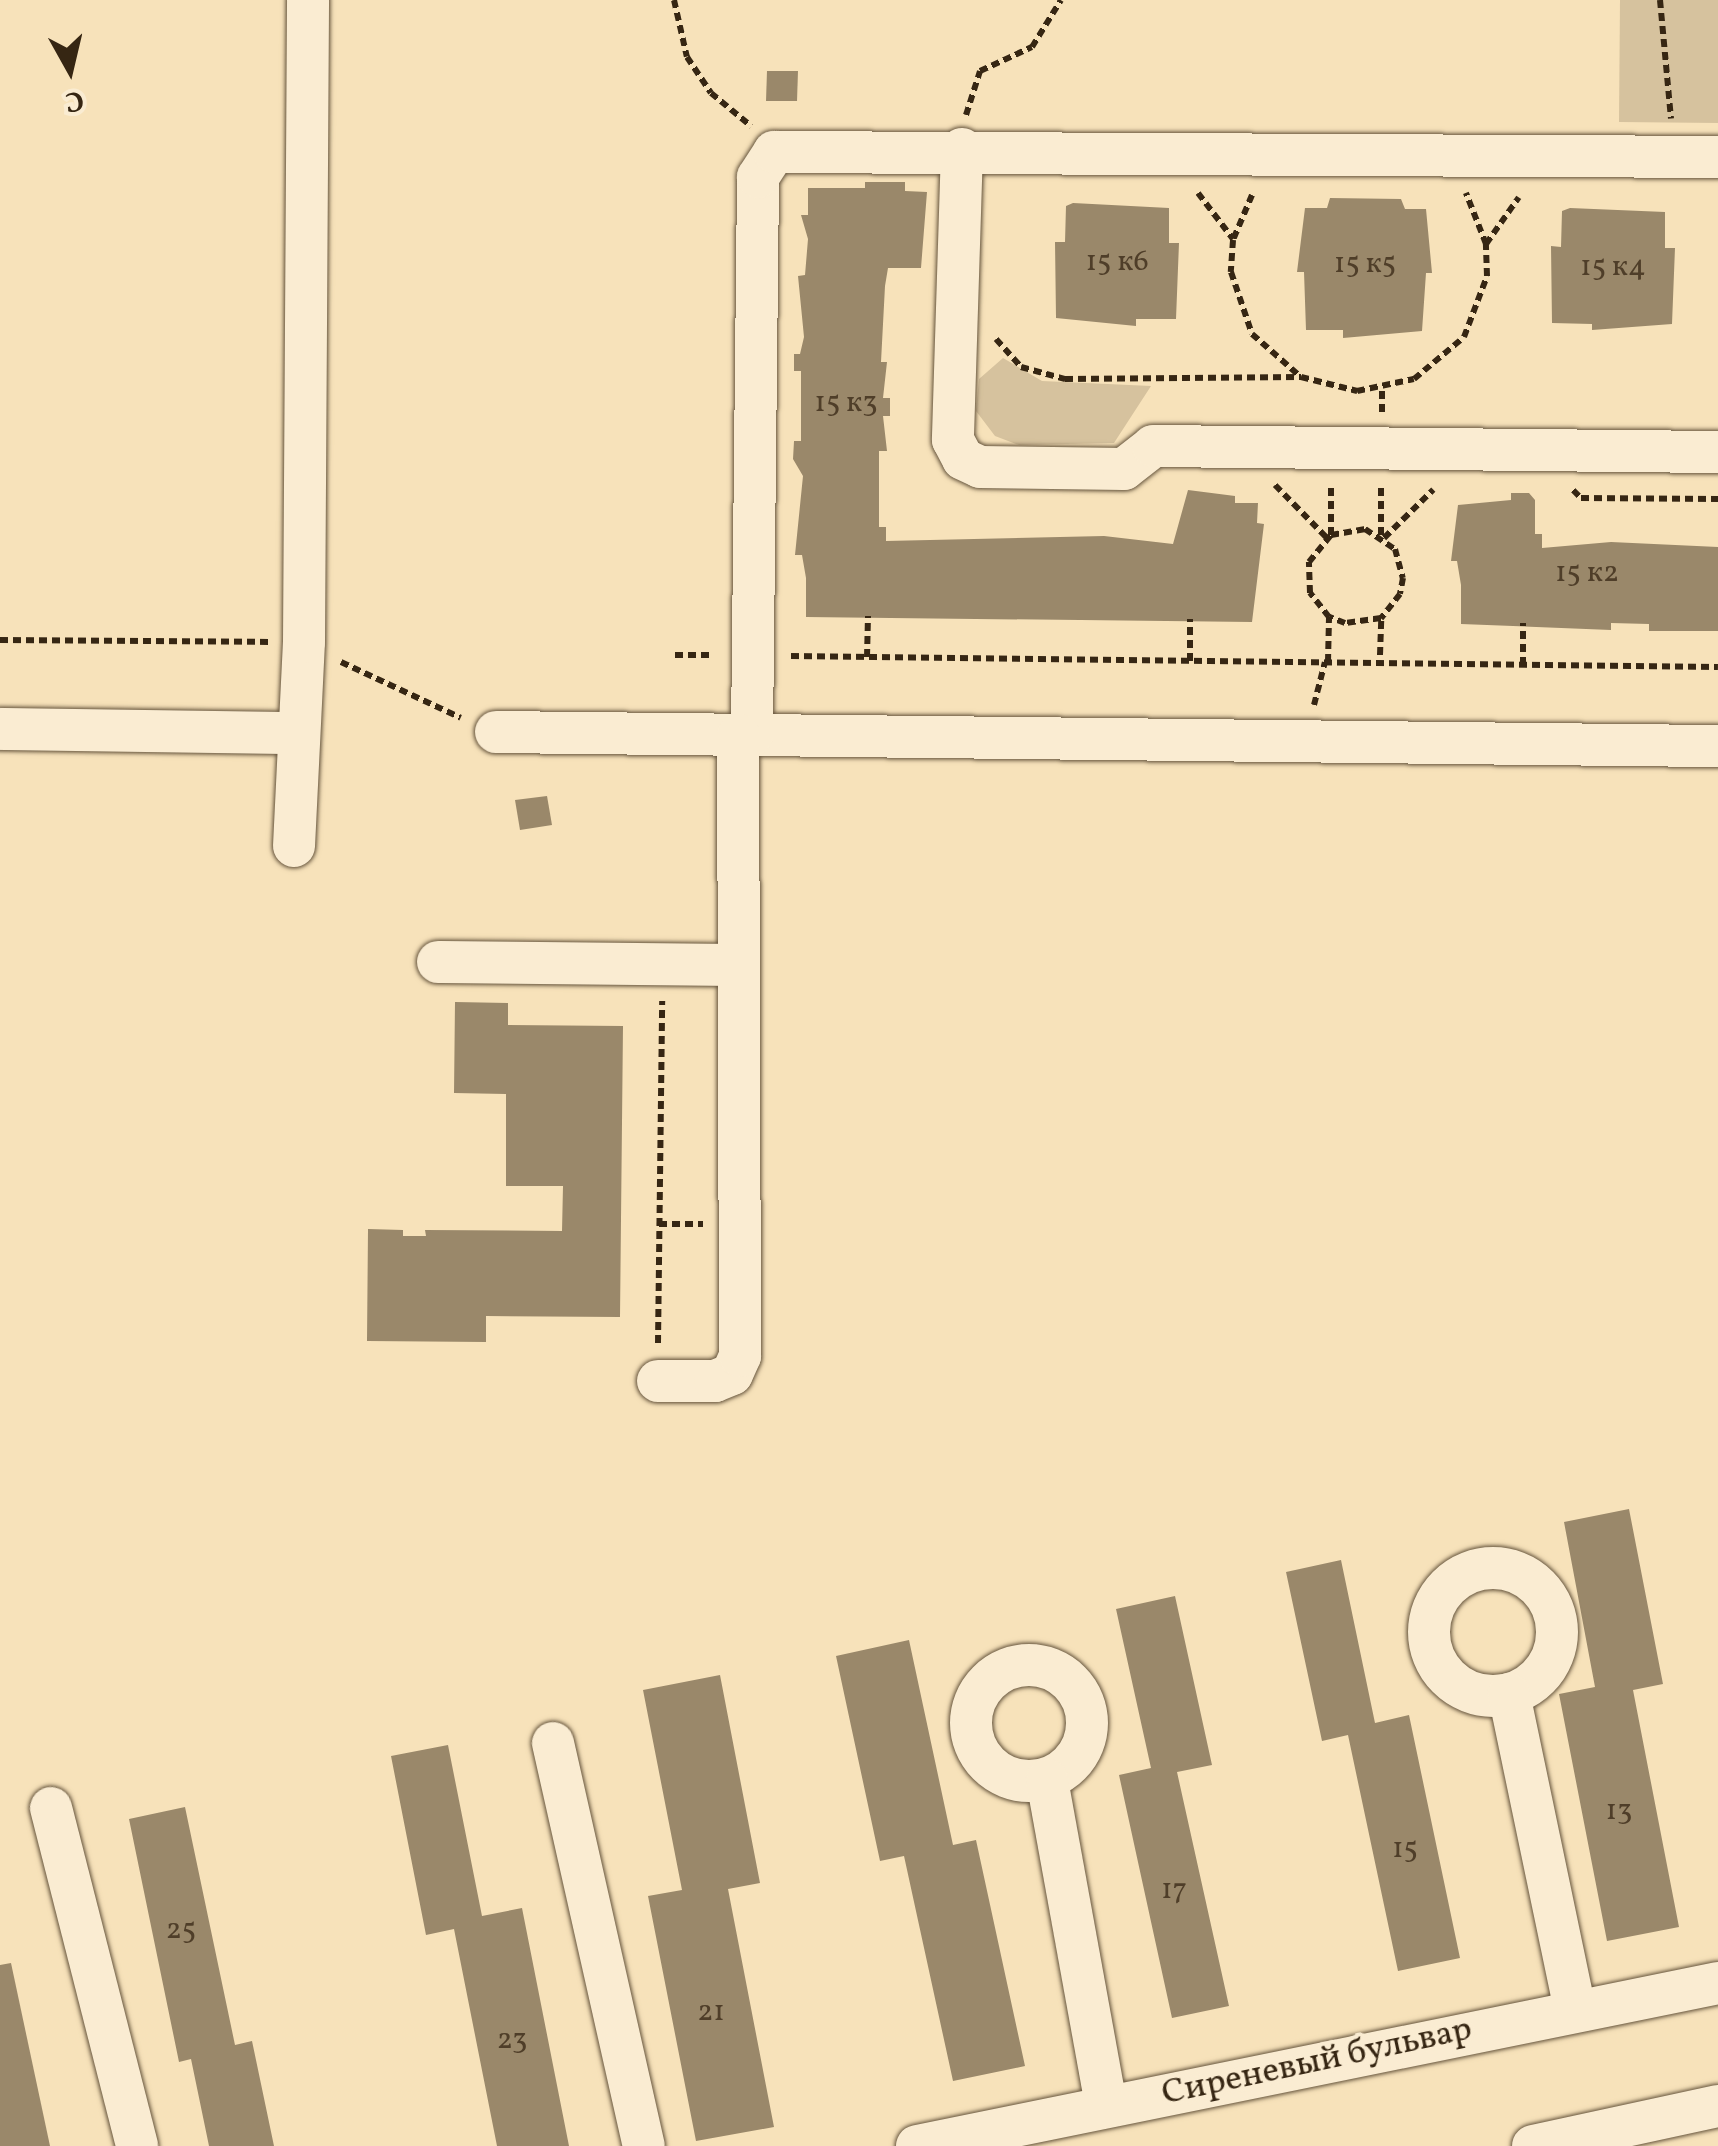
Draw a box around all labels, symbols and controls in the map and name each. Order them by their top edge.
north arrow [20,20,120,120]
text: С [63,80,86,121]
house number: 15 к6 [1085,244,1149,280]
house number: 15 к5 [1334,246,1396,282]
house number: 15 к4 [1580,249,1646,285]
house number: 15 к3 [814,385,878,421]
house number: 15 к2 [1555,555,1619,591]
house number: 13 [1605,1793,1633,1829]
house number: 15 [1392,1831,1418,1867]
house number: 17 [1161,1872,1187,1908]
house number: 25 [166,1912,196,1948]
house number: 21 [697,1994,725,2030]
street label: Сиреневый бульвар [1158,2009,1476,2115]
house number: 23 [497,2022,527,2058]

